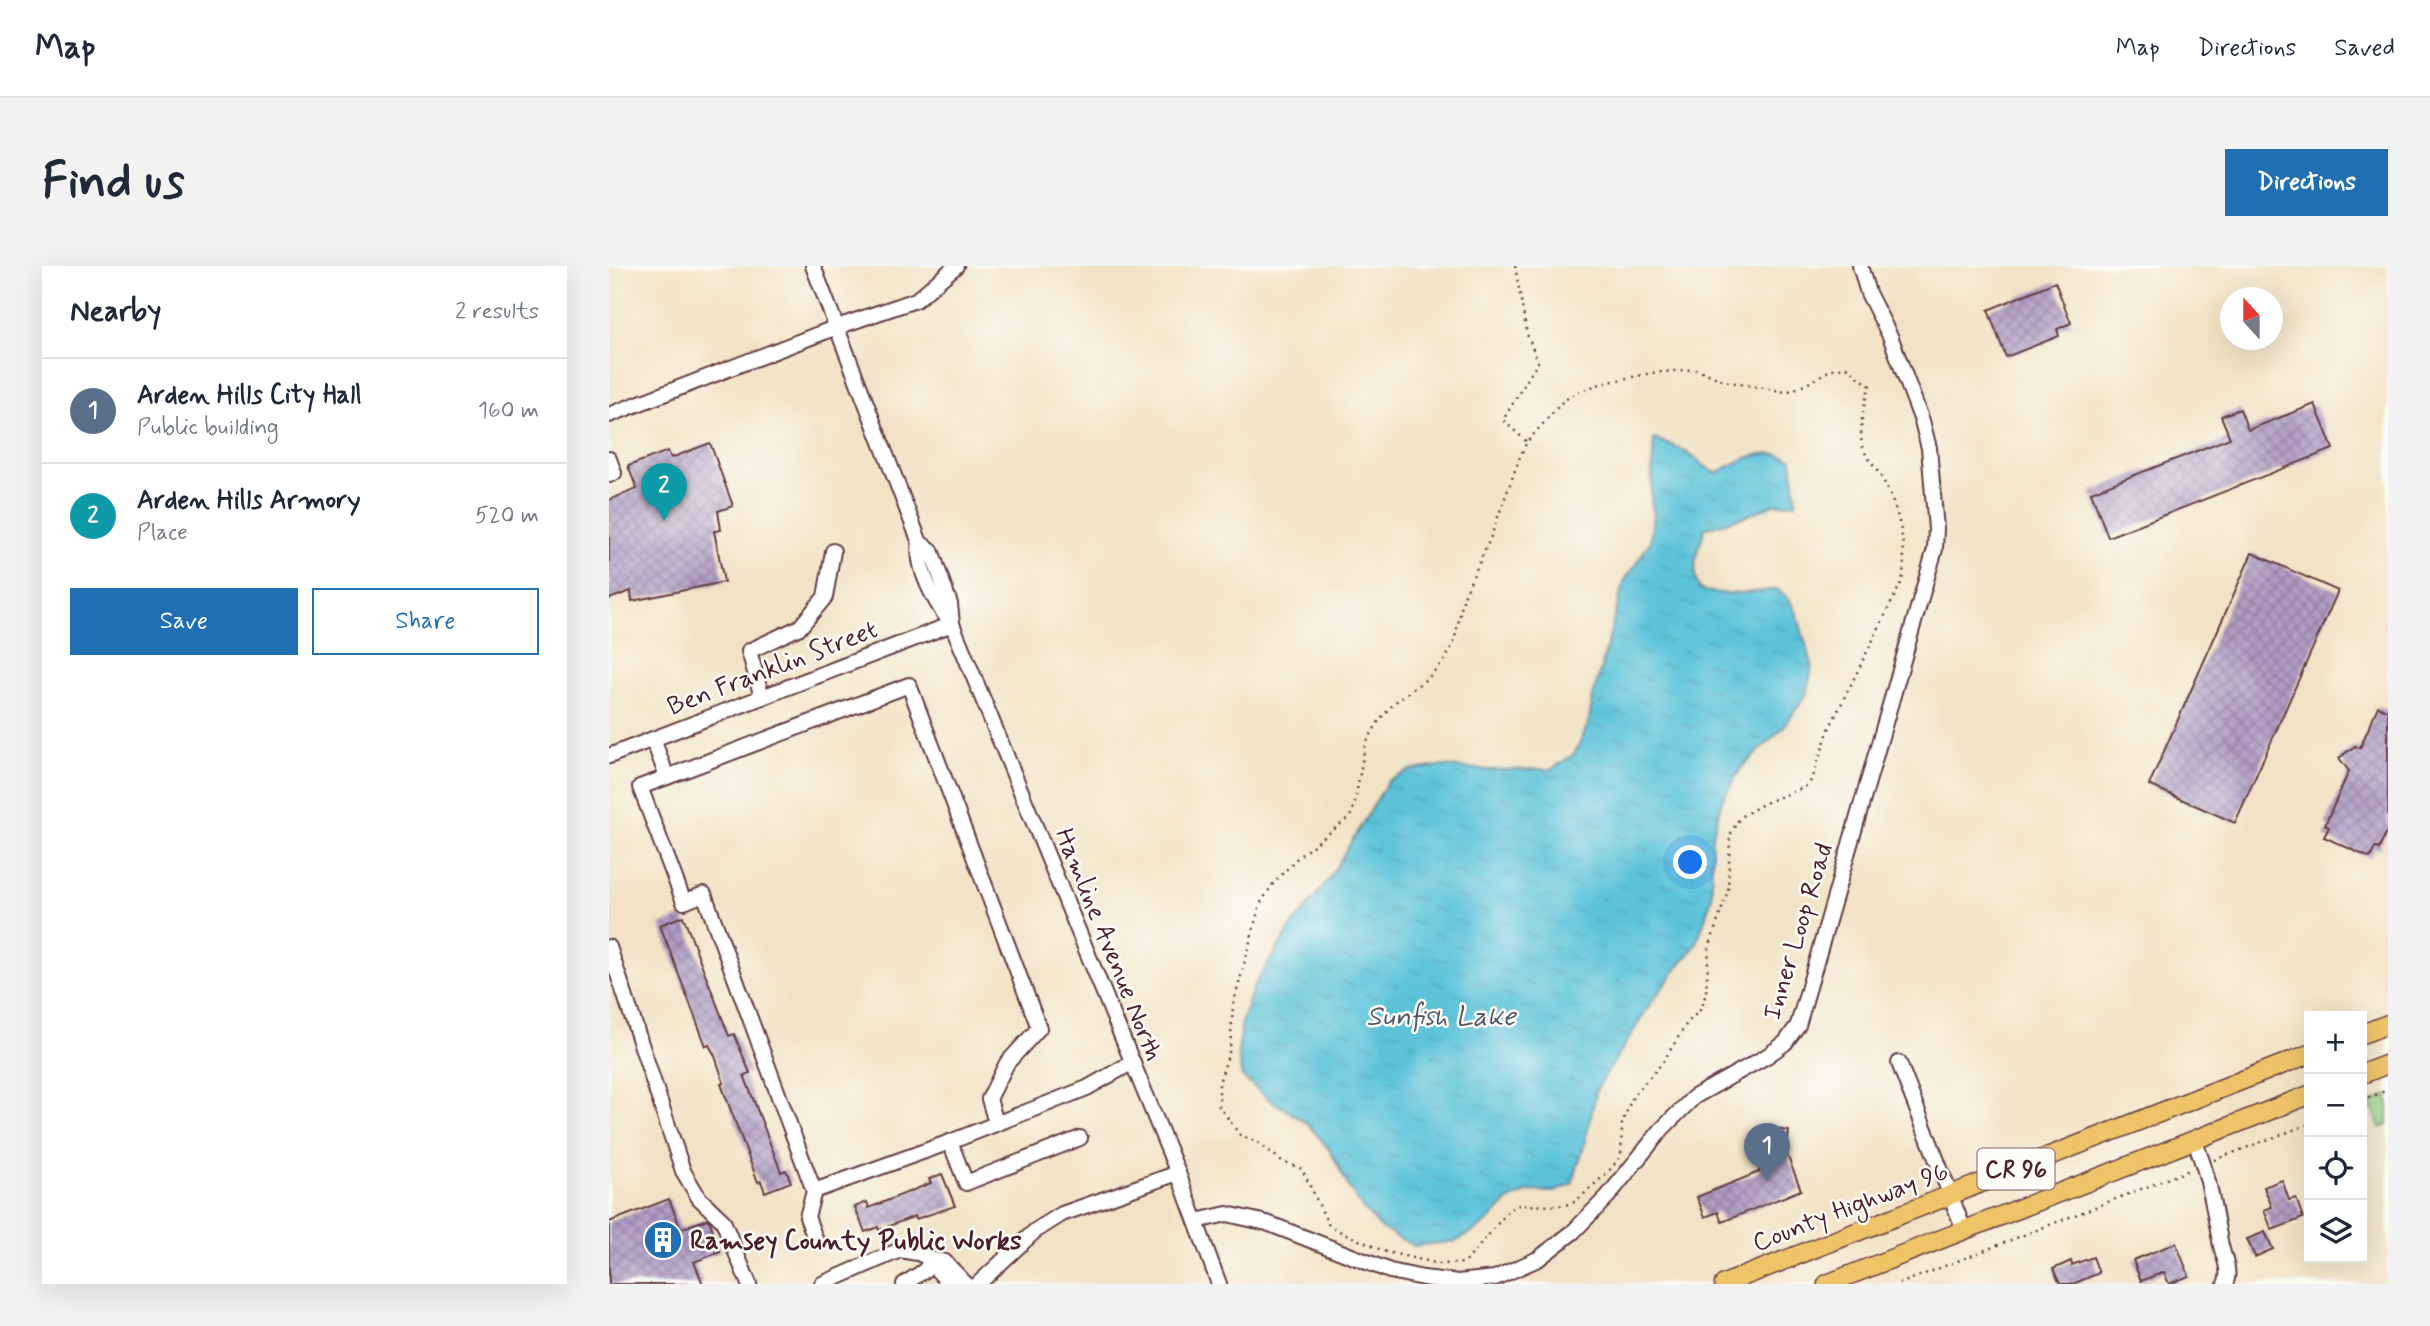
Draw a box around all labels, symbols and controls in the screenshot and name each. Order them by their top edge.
text: Map [35,26,95,70]
text: Map [2116,33,2160,64]
text: Directions [2198,33,2296,64]
text: Saved [2334,33,2395,64]
button: Directions [2225,149,2388,216]
text: Find us [42,150,185,215]
north arrow [2220,287,2283,350]
text: Nearby [70,292,161,331]
text: 2 results [455,297,539,327]
text: Arden Hills City Hall [137,379,362,413]
text: 1 [88,396,98,426]
text: 160 m [478,396,539,426]
text: Public building [137,413,279,443]
pin: 2 [641,463,687,521]
text: Arden Hills Armory [137,484,360,518]
text: 2 [87,501,99,531]
text: 520 m [475,501,539,531]
text: Place [137,518,188,548]
button: Save [70,588,298,655]
button: Share [312,588,539,655]
street label: Ben Franklin Street [663,613,883,725]
street label: Hamline Avenue North [1046,823,1170,1066]
street label: Inner Loop Road [1756,839,1842,1024]
your location [1673,845,1707,879]
water label: Sunfish Lake [1366,999,1517,1036]
map controls [2304,1011,2367,1263]
button: + [2304,1011,2367,1074]
button: − [2304,1074,2367,1137]
pin: 1 [1744,1123,1790,1181]
button: locate [2304,1137,2367,1200]
road number: CR 96 [1977,1148,2055,1189]
street label: County Highway 96 [1748,1155,1954,1263]
button: layers [2304,1200,2367,1263]
building icon: Ramsey County Public Works [642,1219,684,1261]
place label: Ramsey County Public Works [690,1225,1022,1259]

